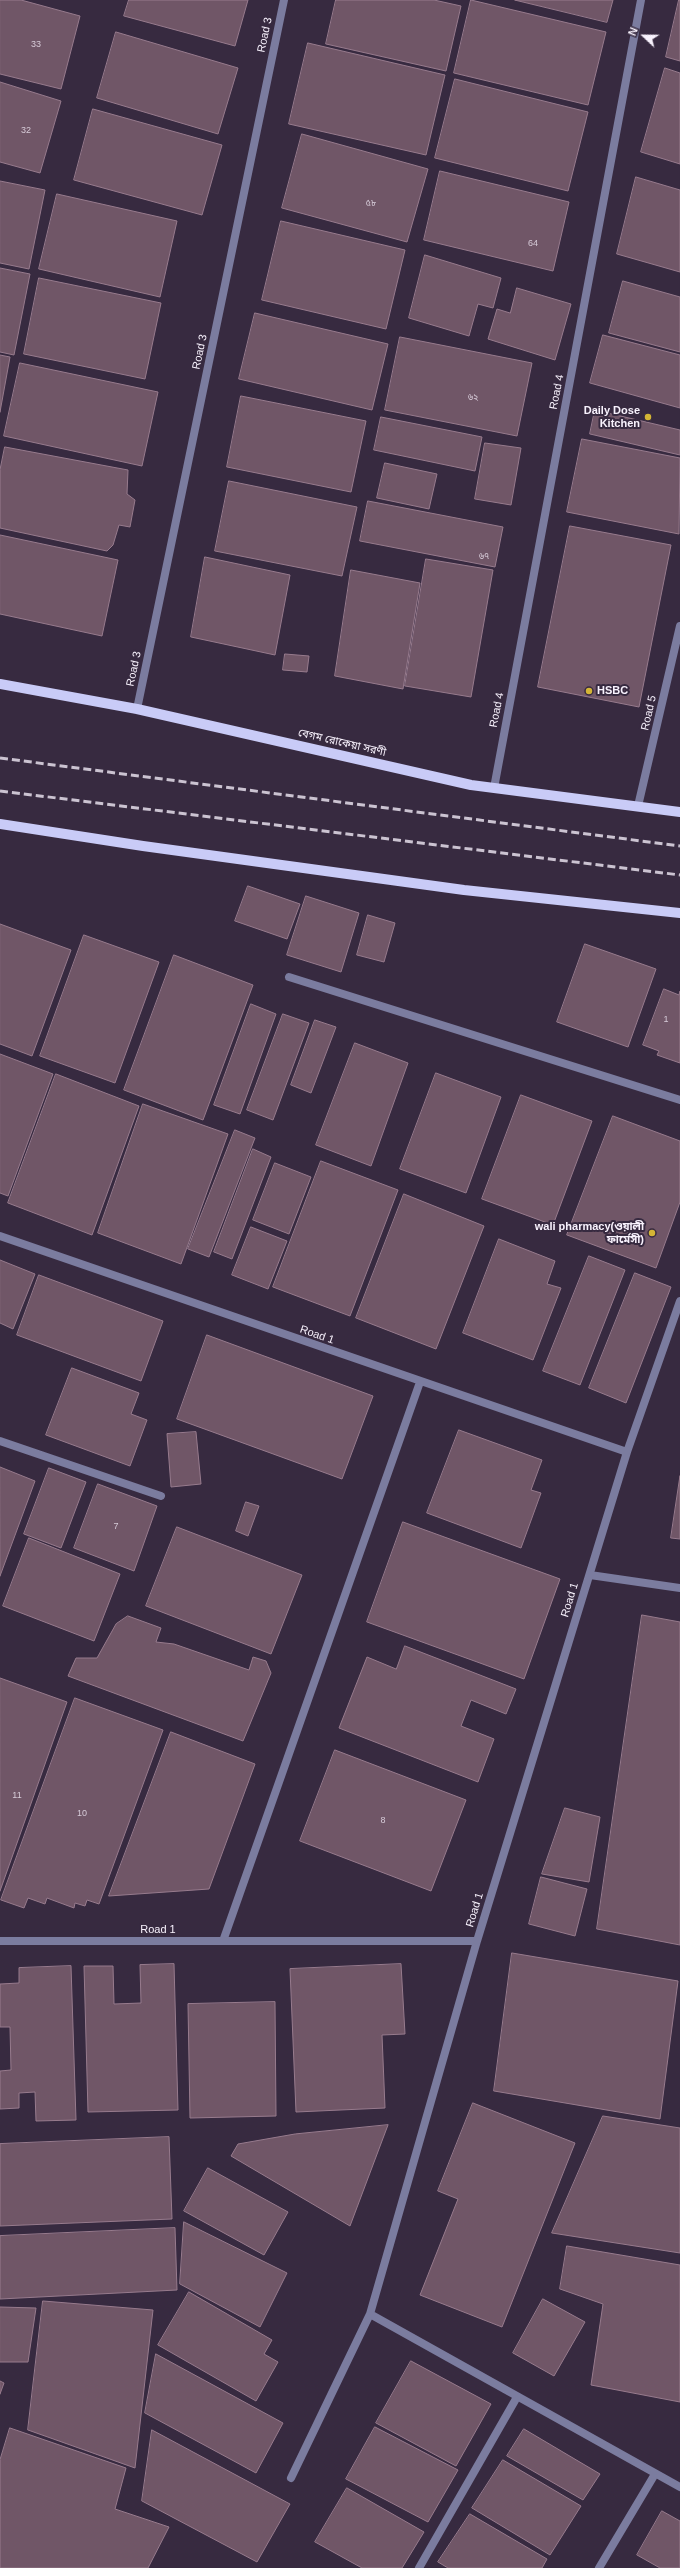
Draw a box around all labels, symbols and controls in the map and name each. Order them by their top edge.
street label: Road 3 [255,16,275,54]
north arrow [624,16,664,56]
text: N [626,26,640,37]
house number: 33 [31,40,41,50]
house number: 32 [21,126,31,136]
house number: ৫৮ [366,199,376,209]
house number: 64 [528,239,538,249]
street label: Road 3 [190,333,210,371]
street label: Road 4 [547,373,567,411]
house number: ৬২ [468,393,478,403]
place label: Daily Dose Kitchen [584,404,640,430]
marker: Daily Dose Kitchen [643,412,653,422]
house number: ৬৭ [479,552,489,562]
street label: Road 3 [124,650,144,688]
place label: HSBC [597,684,628,698]
marker: HSBC [584,686,594,696]
street label: Road 4 [487,691,507,729]
street label: Road 5 [639,694,659,732]
street label: বেগম রোকেয়া সরণী [297,726,387,760]
house number: 1 [663,1015,669,1025]
place label: wali pharmacy(ওয়ালী ফার্মেসী) [535,1220,644,1246]
marker: wali pharmacy(ওয়ালী ফার্মেসী) [647,1228,657,1238]
street label: Road 1 [298,1323,336,1347]
house number: 7 [113,1522,119,1532]
street label: Road 1 [559,1581,581,1619]
house number: 11 [12,1791,22,1801]
house number: 10 [77,1809,87,1819]
house number: 8 [380,1816,386,1826]
street label: Road 1 [464,1891,486,1929]
street label: Road 1 [140,1923,176,1937]

